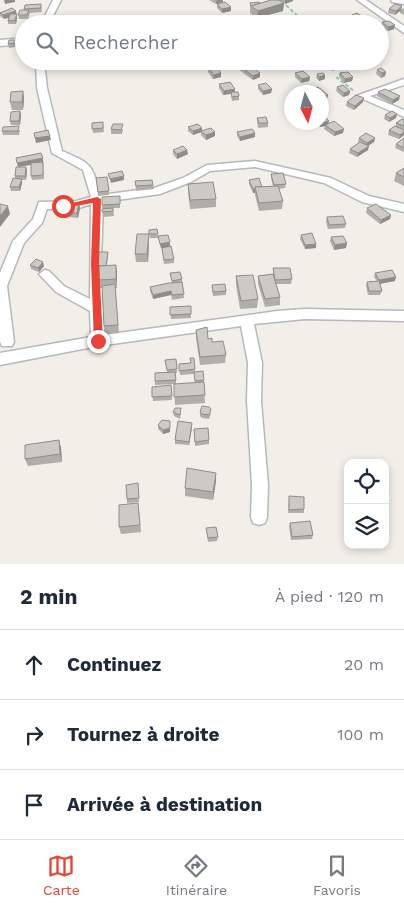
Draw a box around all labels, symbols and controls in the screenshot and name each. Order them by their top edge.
search box [15,15,389,70]
icon: search [33,29,61,57]
text: Rechercher [73,31,178,54]
north arrow [284,85,329,130]
route start [52,195,75,218]
route end [87,330,110,353]
map controls [344,459,389,549]
button: locate [344,459,389,504]
button: layers [344,504,389,549]
text: 2 min [20,584,77,609]
text: À pied · 120 m [275,587,384,606]
icon: ahead [20,651,48,679]
text: Continuez [67,653,161,676]
text: 20 m [344,655,384,674]
icon: right [20,721,48,749]
text: Tournez à droite [67,723,219,746]
text: 100 m [337,725,384,744]
icon: arrive [20,791,48,819]
text: Arrivée à destination [67,793,262,816]
tab: Carte [43,852,80,898]
tab: Itinéraire [166,852,227,898]
tab: Favoris [313,852,361,898]

